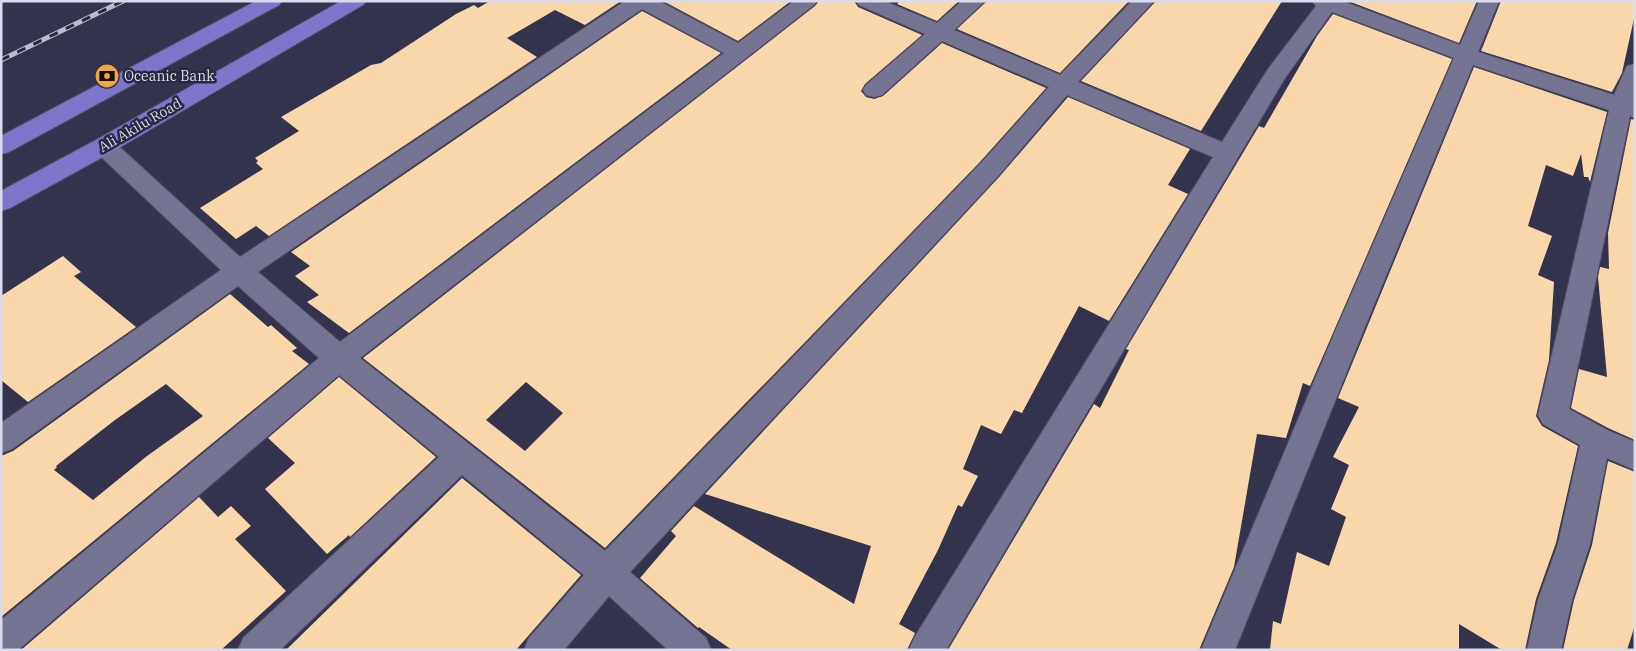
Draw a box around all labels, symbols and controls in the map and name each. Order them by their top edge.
bank icon: Oceanic Bank [94,63,120,89]
place label: Oceanic Bank [124,67,215,85]
street label: Ali Akilu Road [95,94,185,156]

